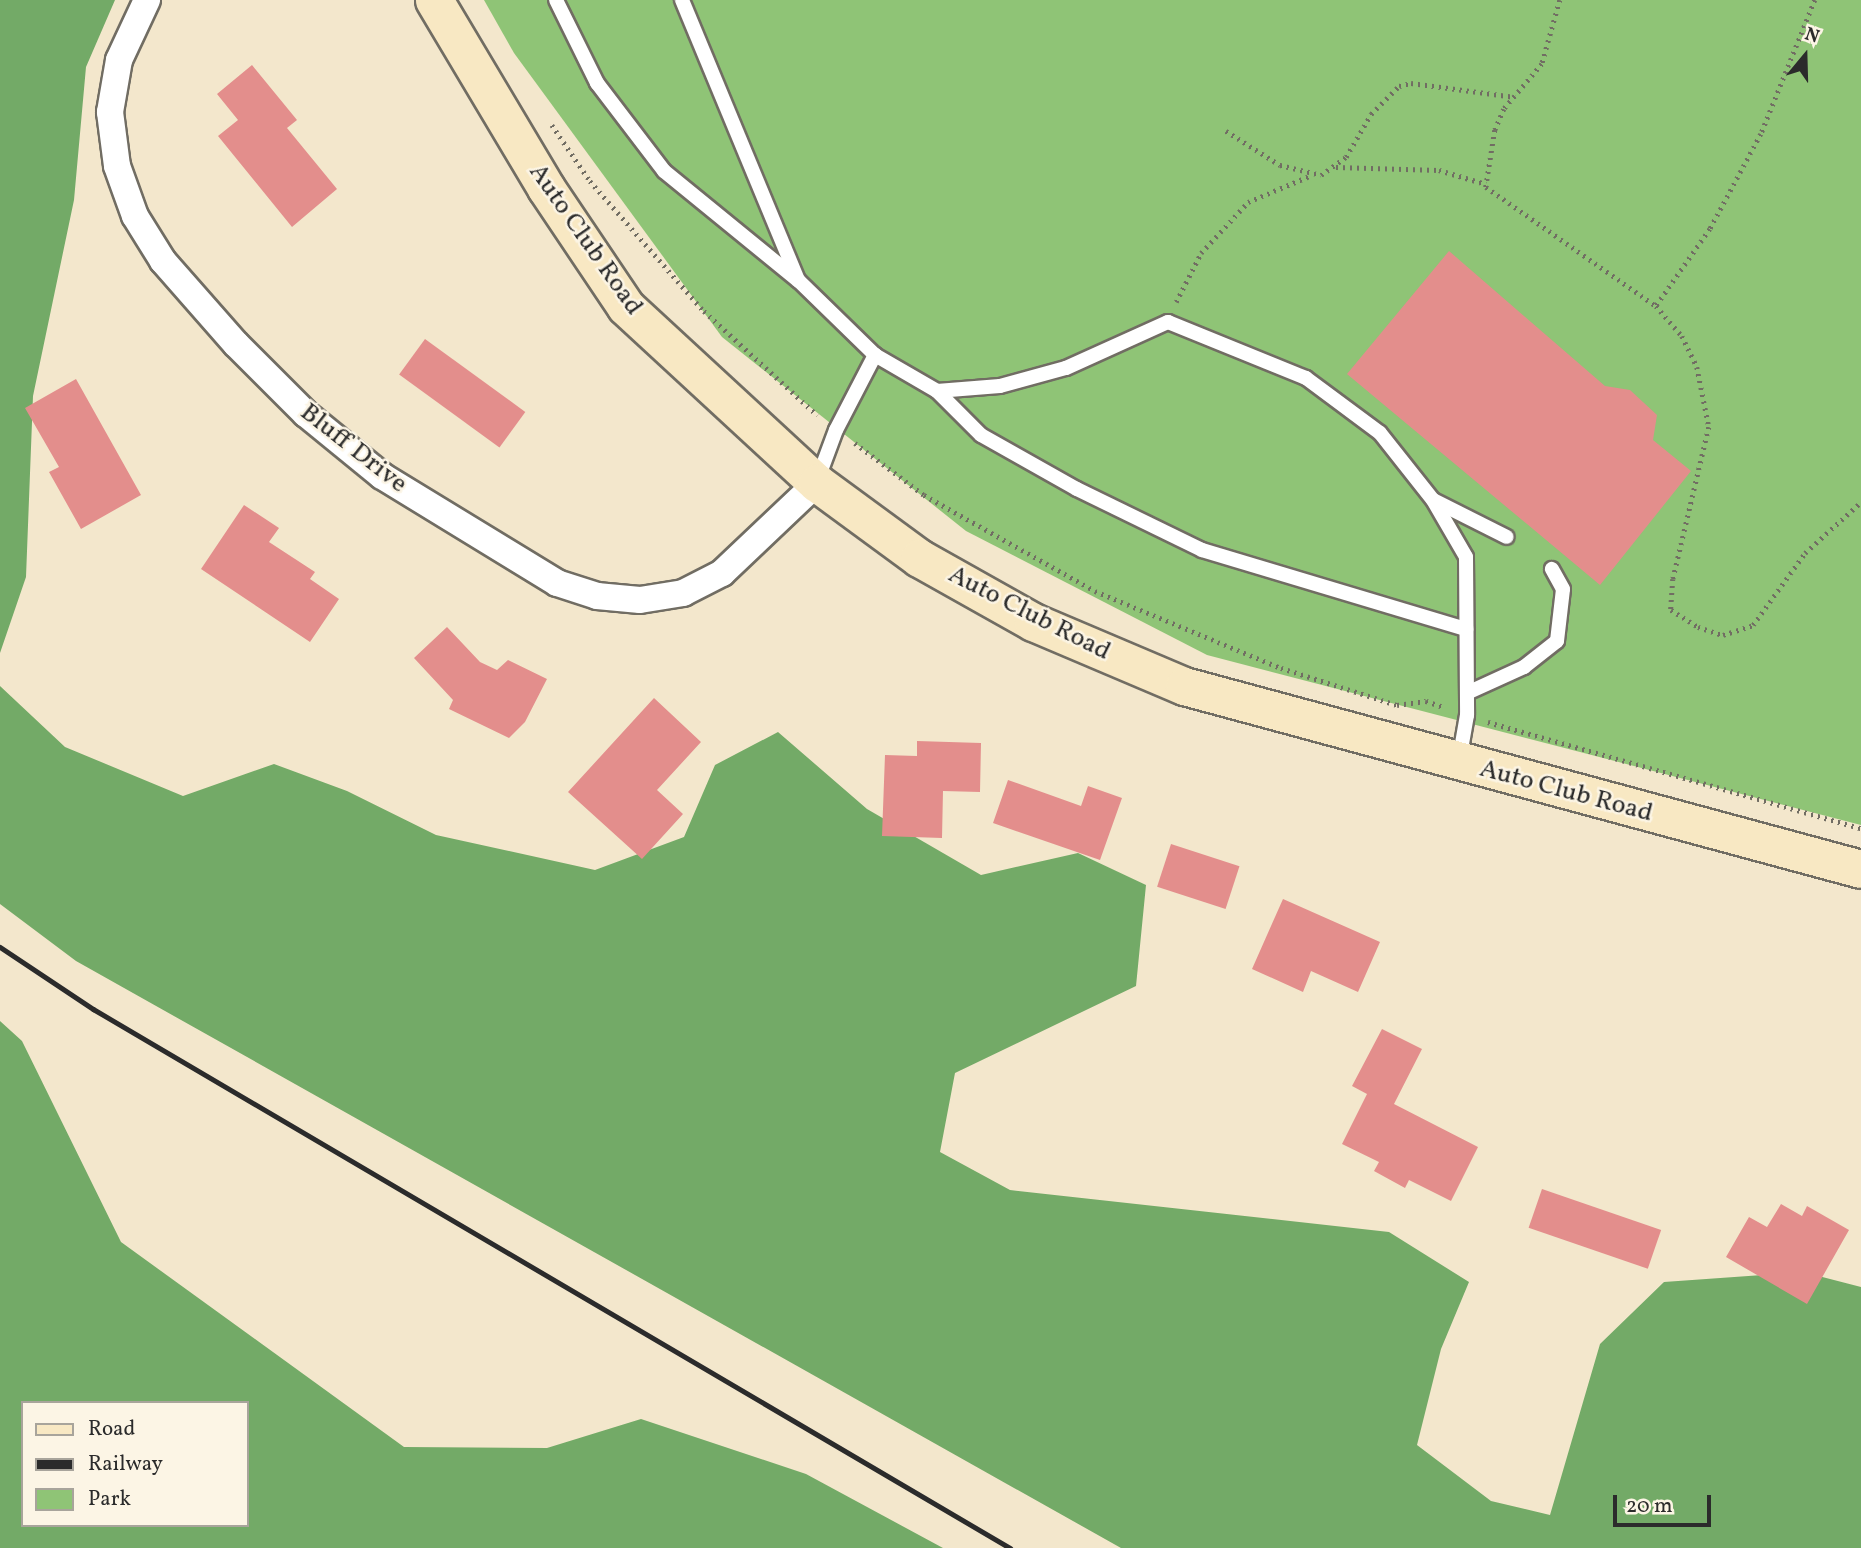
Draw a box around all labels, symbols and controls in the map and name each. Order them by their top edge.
north arrow [1770,21,1840,91]
text: N [1801,22,1823,51]
street label: Auto Club Road [521,158,649,322]
street label: Bluff Drive [294,398,412,500]
street label: Auto Club Road [943,560,1115,668]
street label: Auto Club Road [1476,754,1656,830]
legend [21,1401,248,1527]
text: Road [88,1415,135,1444]
text: Railway [88,1450,163,1479]
scale bar [1616,1482,1714,1526]
text: Park [88,1485,131,1514]
text: 20 m [1626,1492,1672,1521]

